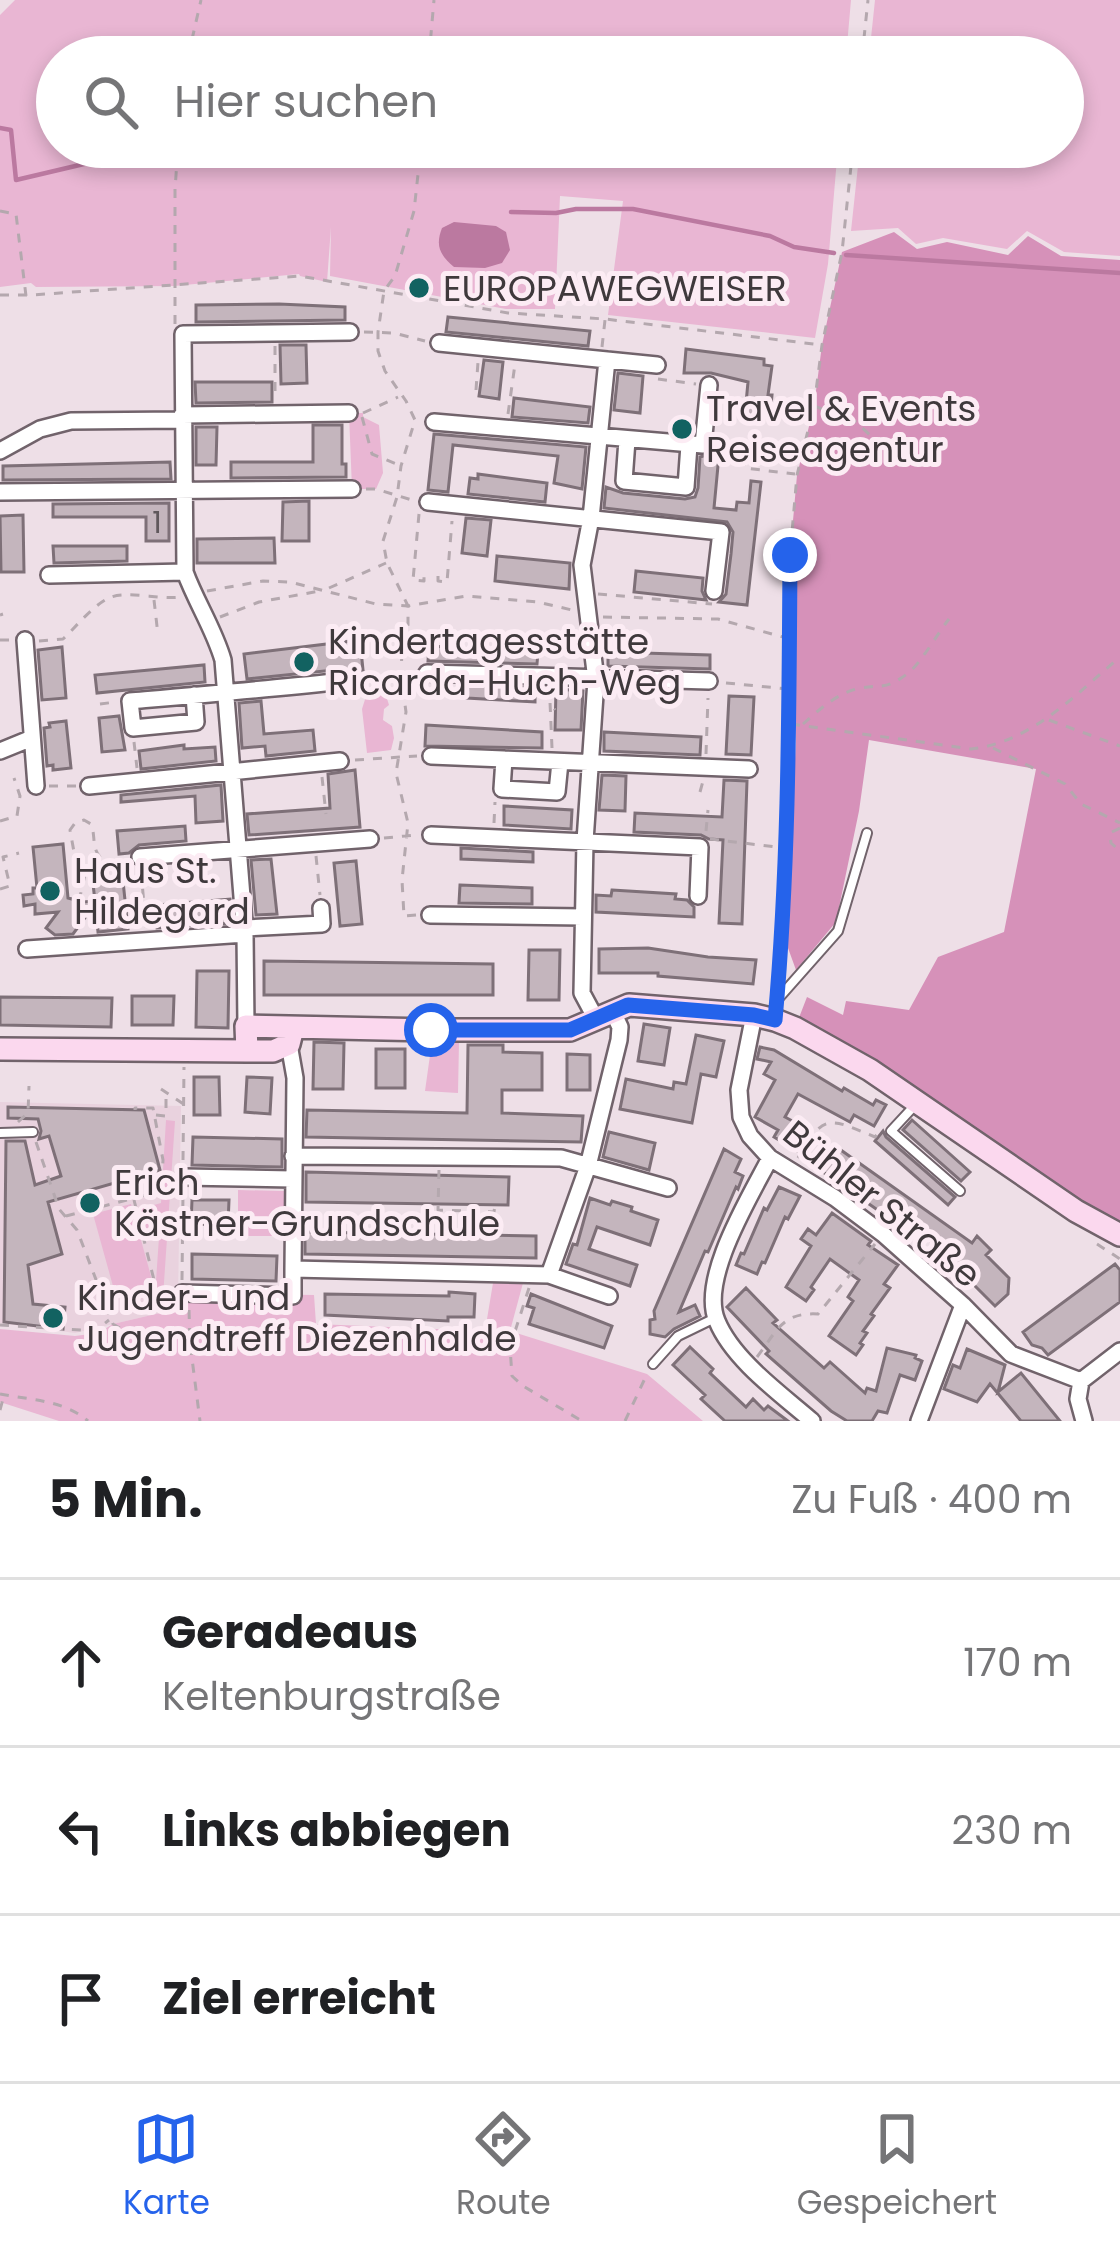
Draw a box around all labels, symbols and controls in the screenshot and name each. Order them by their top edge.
search box [36,36,1084,168]
icon: search [78,69,144,135]
text: Hier suchen [174,70,438,133]
place label: EUROPAWEGWEISER [443,263,787,314]
marker: EUROPAWEGWEISER [406,275,432,301]
place label: Travel & Events Reiseagentur [706,383,976,475]
marker: Travel & Events Reiseagentur [669,416,695,442]
house number: 1 [152,501,162,544]
route end [763,528,817,582]
place label: Kindertagesstätte Ricarda-Huch-Weg [328,616,681,708]
marker: Kindertagesstätte Ricarda-Huch-Weg [291,649,317,675]
place label: Haus St. Hildegard [74,845,250,937]
marker: Haus St. Hildegard [37,878,63,904]
route start [404,1003,458,1057]
street label: Bühler Straße [772,1108,992,1300]
place label: Erich Kästner-Grundschule [114,1157,500,1249]
marker: Erich Kästner-Grundschule [77,1190,103,1216]
place label: Kinder- und Jugendtreff Diezenhalde [77,1272,517,1364]
marker: Kinder- und Jugendtreff Diezenhalde [40,1305,66,1331]
text: 5 Min. [48,1463,203,1535]
text: Zu Fuß · 400 m [791,1472,1072,1527]
text: Geradeaus [162,1601,418,1664]
icon: ahead [48,1630,114,1696]
text: 170 m [963,1635,1072,1690]
text: Keltenburgstraße [162,1669,501,1724]
icon: left [48,1798,114,1864]
text: Links abbiegen [162,1799,511,1862]
text: 230 m [952,1803,1072,1858]
icon: arrive [48,1966,114,2032]
text: Ziel erreicht [162,1967,436,2030]
tab: Karte [123,2106,210,2228]
tab: Route [456,2106,551,2228]
tab: Gespeichert [797,2106,997,2228]

